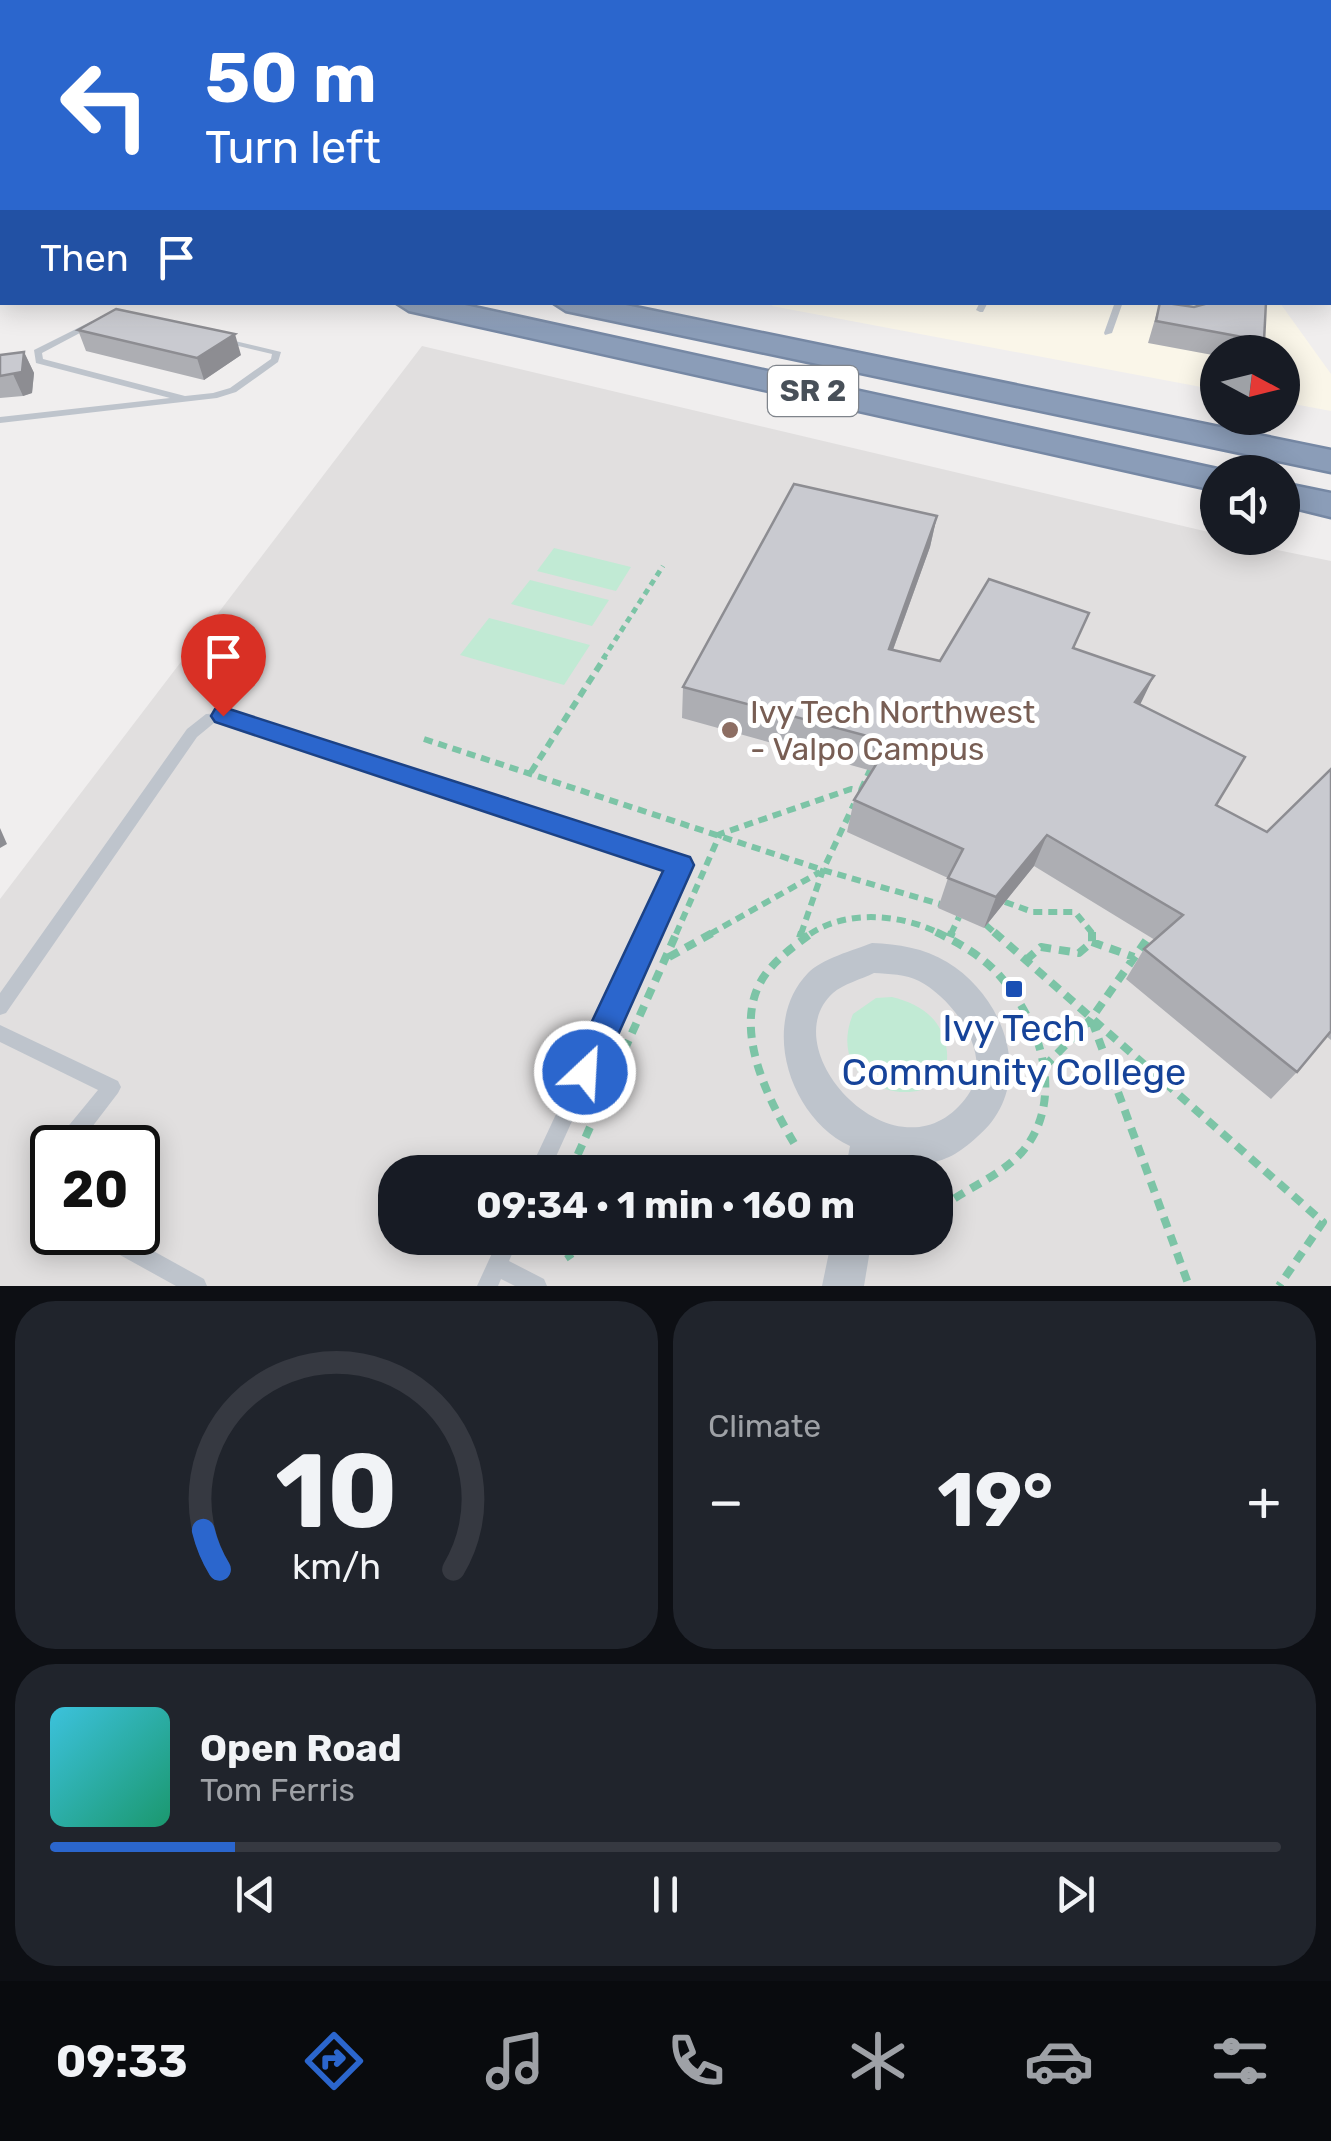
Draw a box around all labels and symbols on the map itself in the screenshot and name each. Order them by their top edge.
north arrow [1200,335,1300,435]
road number: SR 2 [768,366,858,416]
pin [181,614,266,717]
place label: Ivy Tech Northwest - Valpo Campus [750,693,1035,768]
marker: Ivy Tech Northwest - Valpo Campus [719,719,741,741]
marker: Ivy Tech Community College [1003,978,1025,1000]
place label: Ivy Tech Community College [842,1005,1186,1095]
position arrow [533,1020,637,1124]
speed limit sign: 20 [30,1125,160,1255]

